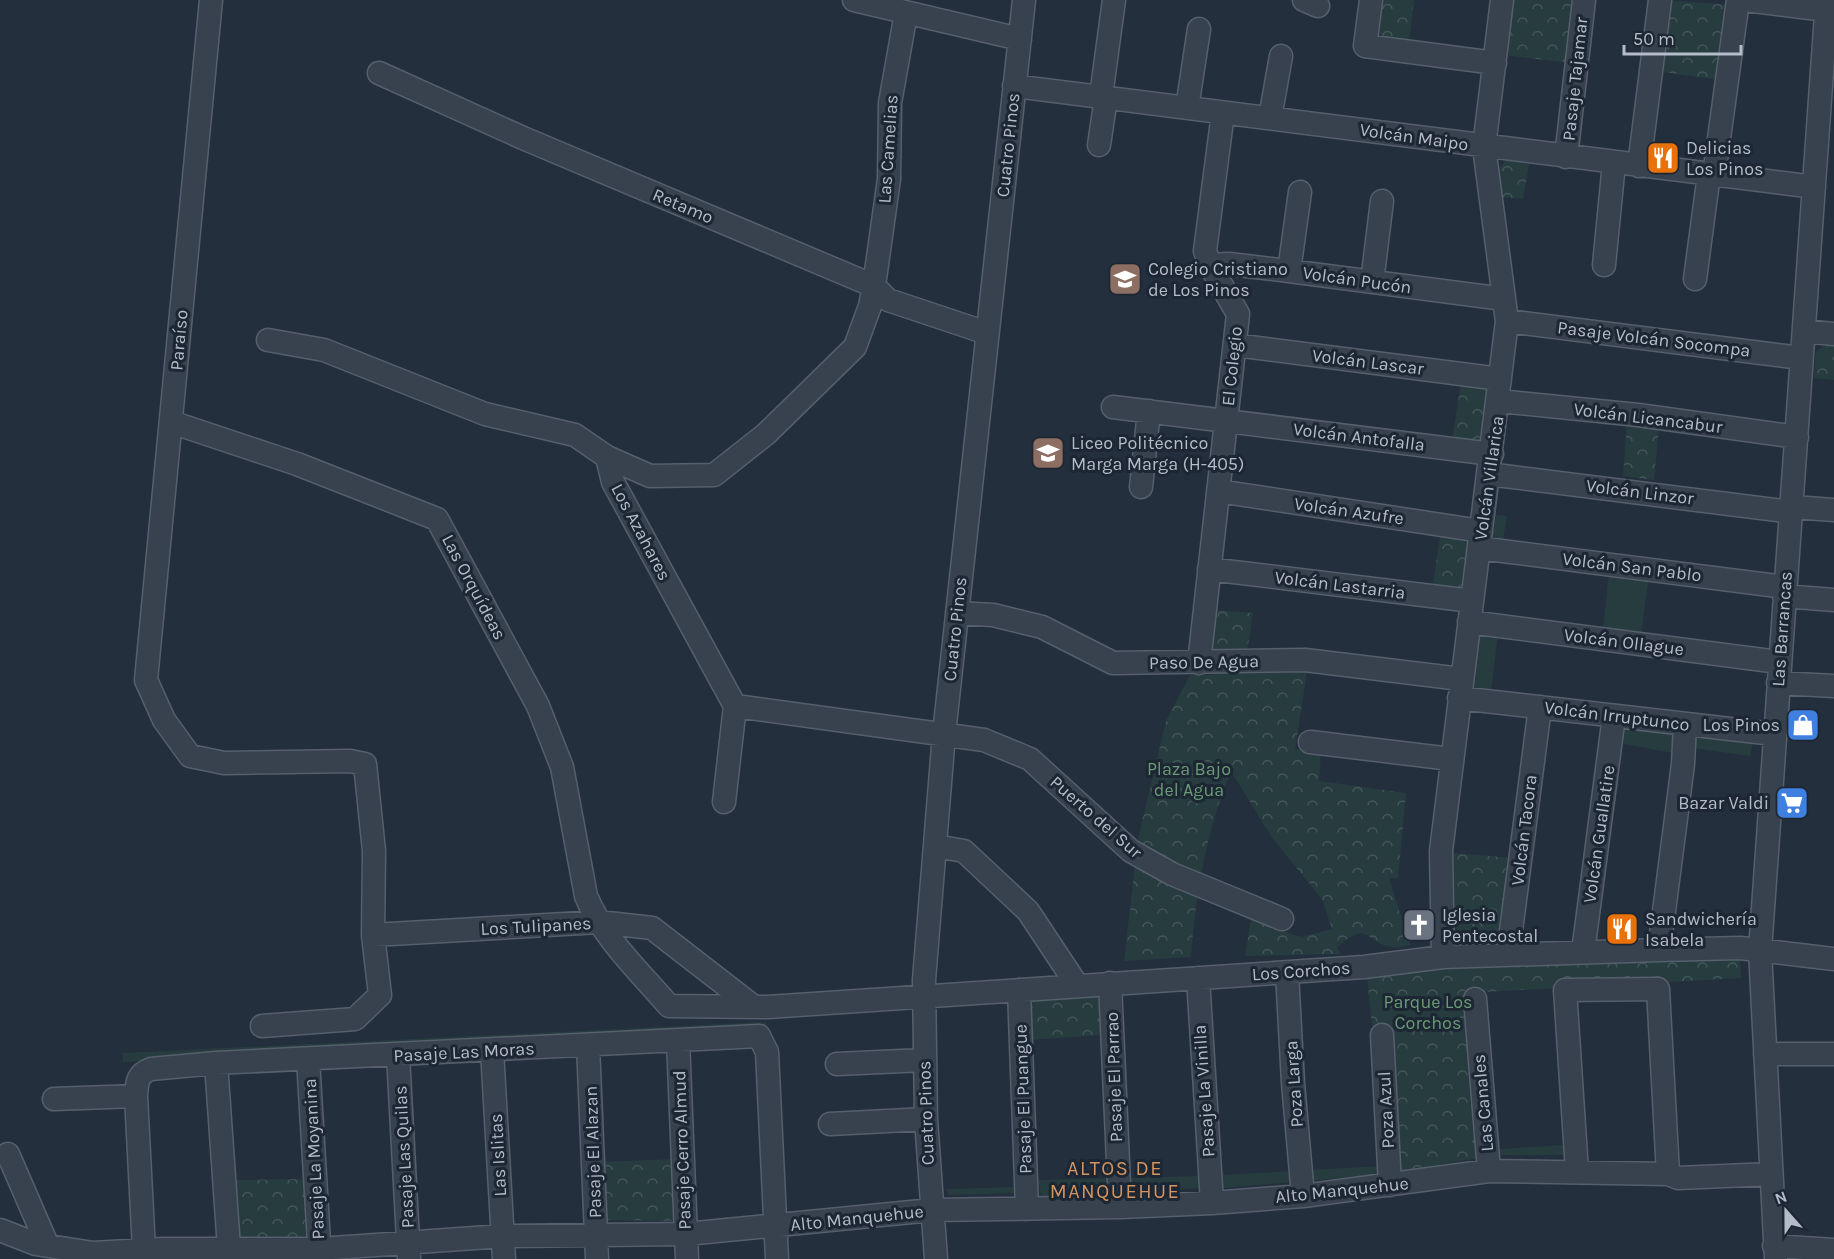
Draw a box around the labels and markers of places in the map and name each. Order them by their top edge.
place label: Delicias Los Pinos [1686,137,1763,180]
restaurant icon: Delicias Los Pinos [1645,140,1681,176]
place label: Colegio Cristiano de Los Pinos [1148,258,1288,301]
school or university icon: Colegio Cristiano de Los Pinos [1107,261,1143,297]
place label: Liceo Politécnico Marga Marga (H-405) [1071,432,1244,475]
school or university icon: Liceo Politécnico Marga Marga (H-405) [1030,435,1066,471]
shop icon: Los Pinos [1785,707,1821,743]
place label: Los Pinos [1703,714,1780,736]
supermarket icon: Bazar Valdi [1774,785,1810,821]
place label: Bazar Valdi [1678,792,1769,814]
place label: Iglesia Pentecostal [1442,904,1538,947]
church icon: Iglesia Pentecostal [1401,907,1437,943]
place label: Sandwichería Isabela [1645,908,1757,951]
restaurant icon: Sandwichería Isabela [1604,911,1640,947]

